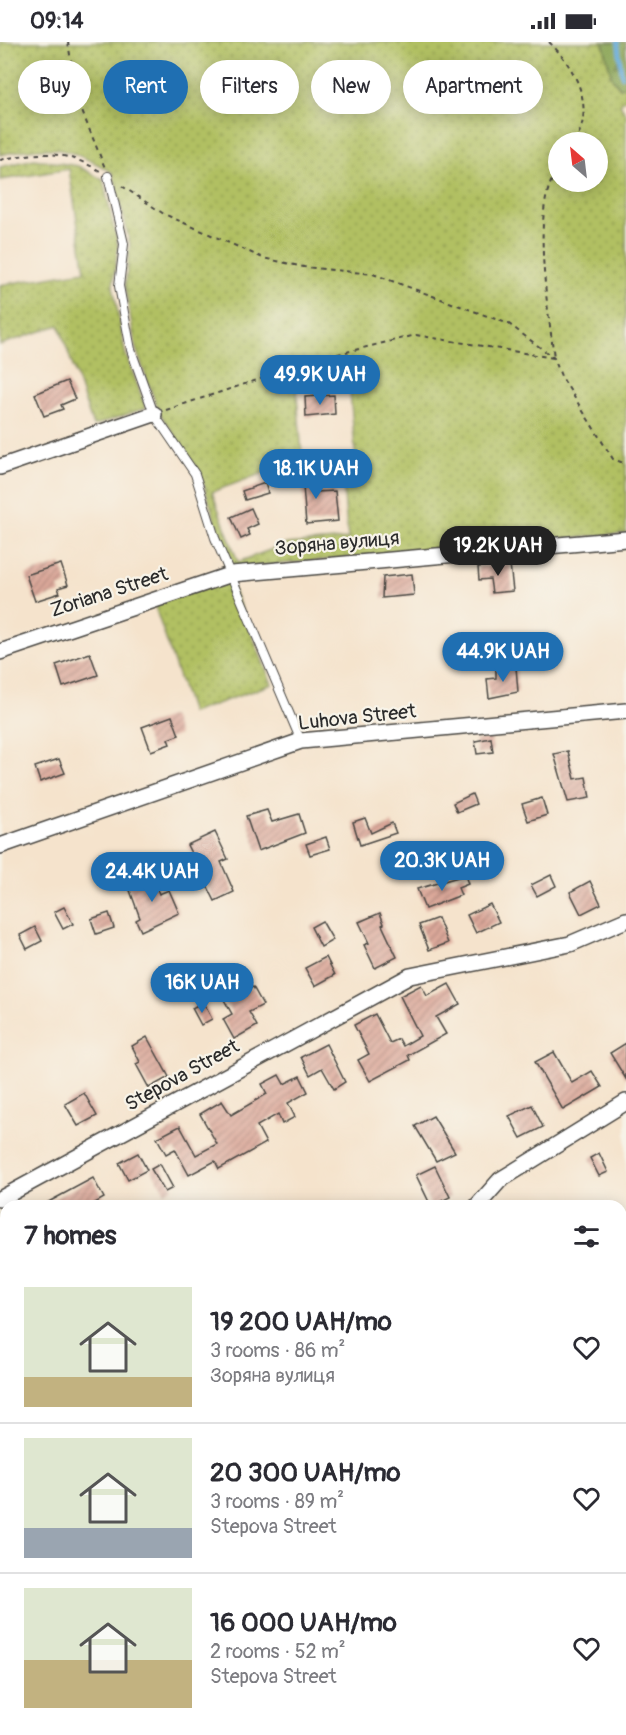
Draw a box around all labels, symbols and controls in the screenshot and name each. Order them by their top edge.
text: 09:14 [30,7,84,35]
chip: Buy [18,60,91,114]
chip: Rent [103,60,188,114]
chip: Filters [200,60,299,114]
chip: New [311,60,391,114]
chip: Apartment [403,60,543,114]
north arrow [548,132,608,192]
map controls [548,132,608,192]
pin: 49.9K UAH [251,355,389,406]
text: 49.9K UAH [274,362,366,387]
pin: 18.1K UAH [247,449,385,500]
text: 18.1K UAH [273,456,359,481]
street label: Зоряна вулиця [274,525,400,561]
pin: 19.2K UAH [429,526,567,577]
text: 19.2K UAH [454,533,542,558]
street label: Zoriana Street [47,561,172,623]
pin: 44.9K UAH [434,632,572,683]
text: 44.9K UAH [456,639,550,664]
street label: Luhova Street [297,698,418,736]
pin: 20.3K UAH [373,841,511,892]
text: 20.3K UAH [394,848,490,873]
pin: 24.4K UAH [83,852,221,903]
text: 24.4K UAH [105,859,199,884]
pin: 16K UAH [147,963,257,1014]
text: 16K UAH [165,970,239,995]
street label: Stepova Street [121,1033,244,1117]
text: 7 homes [24,1220,116,1252]
icon: filters [570,1220,603,1253]
text: 19 200 UAH/mo [210,1306,392,1338]
icon: home [72,1311,144,1383]
icon: heart [570,1331,603,1364]
text: 3 rooms · 86 m² [210,1338,345,1363]
text: Зоряна вулиця [210,1363,335,1388]
text: 20 300 UAH/mo [210,1457,401,1489]
icon: home [72,1462,144,1534]
icon: heart [570,1482,603,1515]
text: 3 rooms · 89 m² [210,1489,344,1514]
text: Stepova Street [210,1514,337,1539]
text: 16 000 UAH/mo [210,1607,397,1639]
icon: home [72,1612,144,1684]
icon: heart [570,1632,603,1665]
text: 2 rooms · 52 m² [210,1639,346,1664]
text: Stepova Street [210,1664,337,1689]

